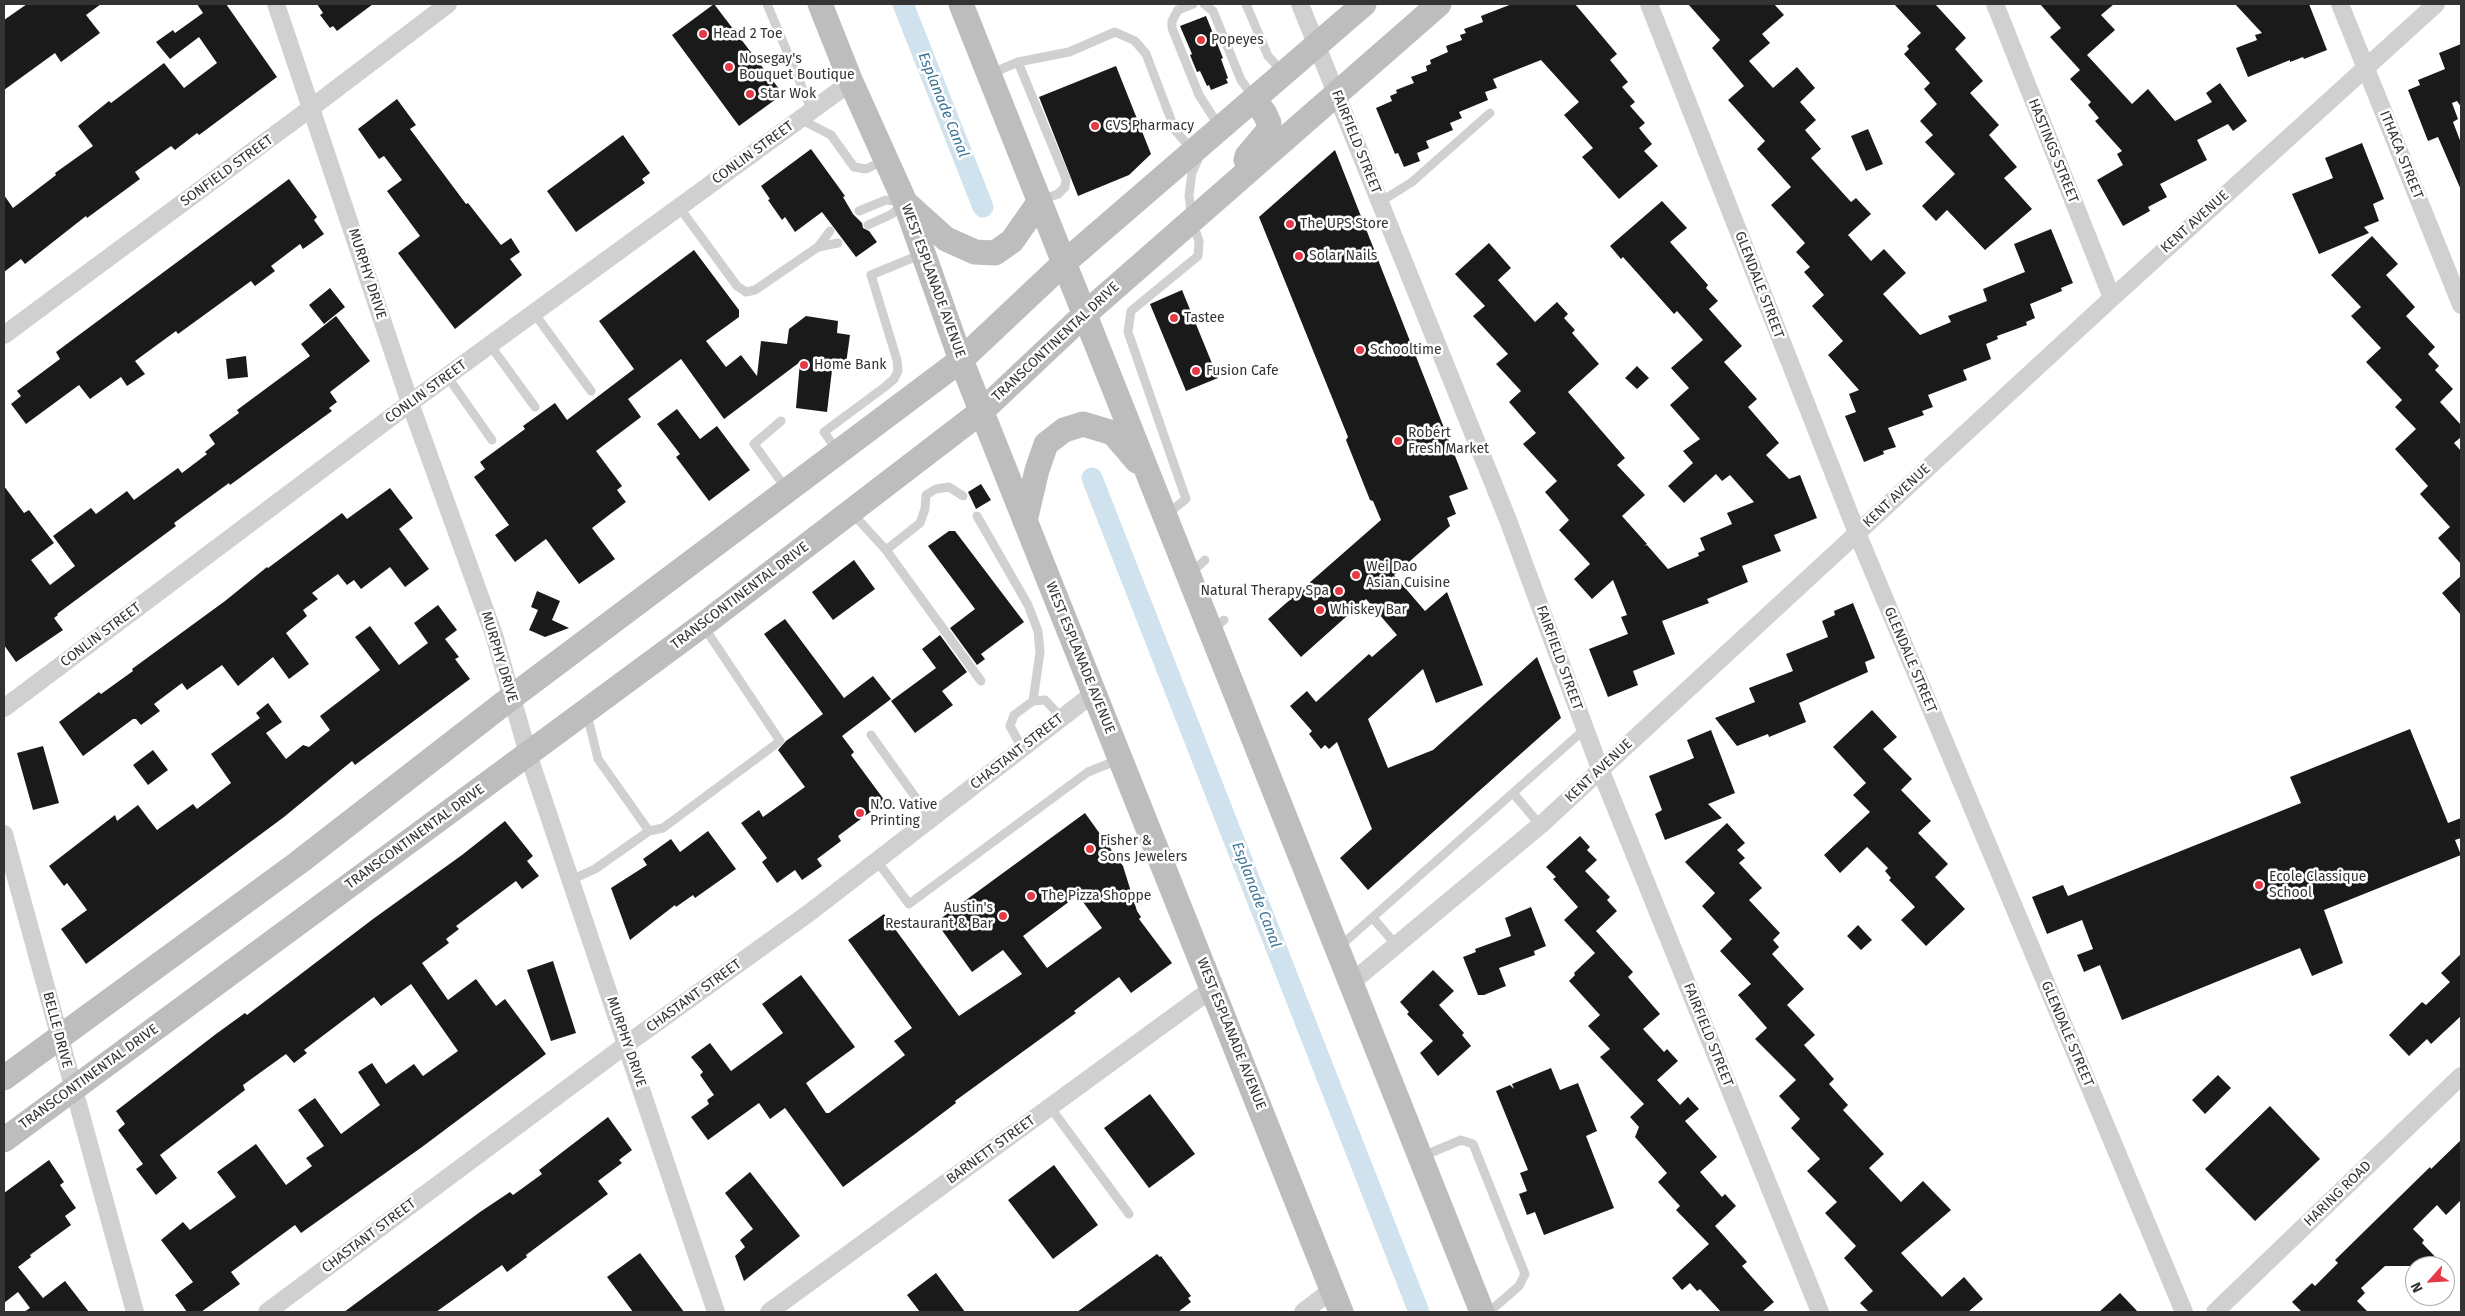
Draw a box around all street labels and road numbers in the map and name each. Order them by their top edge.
street label: FAIRFIELD STREET [1328,88,1384,196]
street label: HASTINGS STREET [2024,96,2082,206]
street label: ITHACA STREET [2376,108,2426,202]
street label: CONLIN STREET [709,118,797,188]
street label: SONFIELD STREET [177,132,277,210]
street label: KENT AVENUE [2158,187,2232,257]
street label: WEST ESPLANADE AVENUE [897,202,969,360]
street label: MURPHY DRIVE [344,226,390,322]
street label: GLENDALE STREET [1731,229,1787,341]
street label: TRANSCONTINENTAL DRIVE [989,279,1123,405]
street label: CONLIN STREET [382,357,470,427]
street label: KENT AVENUE [1860,461,1934,531]
street label: TRANSCONTINENTAL DRIVE [668,539,812,653]
street label: WEST ESPLANADE AVENUE [1042,580,1118,736]
street label: CONLIN STREET [57,599,145,671]
street label: FAIRFIELD STREET [1532,603,1586,713]
street label: GLENDALE STREET [1880,605,1940,715]
street label: MURPHY DRIVE [477,609,521,705]
street label: CHASTANT STREET [967,711,1067,793]
street label: KENT AVENUE [1562,736,1636,806]
street label: TRANSCONTINENTAL DRIVE [342,781,488,893]
street label: CHASTANT STREET [643,956,745,1036]
street label: WEST ESPLANADE AVENUE [1193,956,1269,1112]
street label: GLENDALE STREET [2037,979,2097,1089]
street label: FAIRFIELD STREET [1680,981,1736,1089]
street label: BELLE DRIVE [39,990,75,1070]
street label: MURPHY DRIVE [603,995,649,1089]
street label: TRANSCONTINENTAL DRIVE [16,1021,162,1133]
street label: BARNETT STREET [943,1112,1039,1188]
street label: HARING ROAD [2301,1158,2375,1230]
street label: CHASTANT STREET [319,1195,419,1277]

